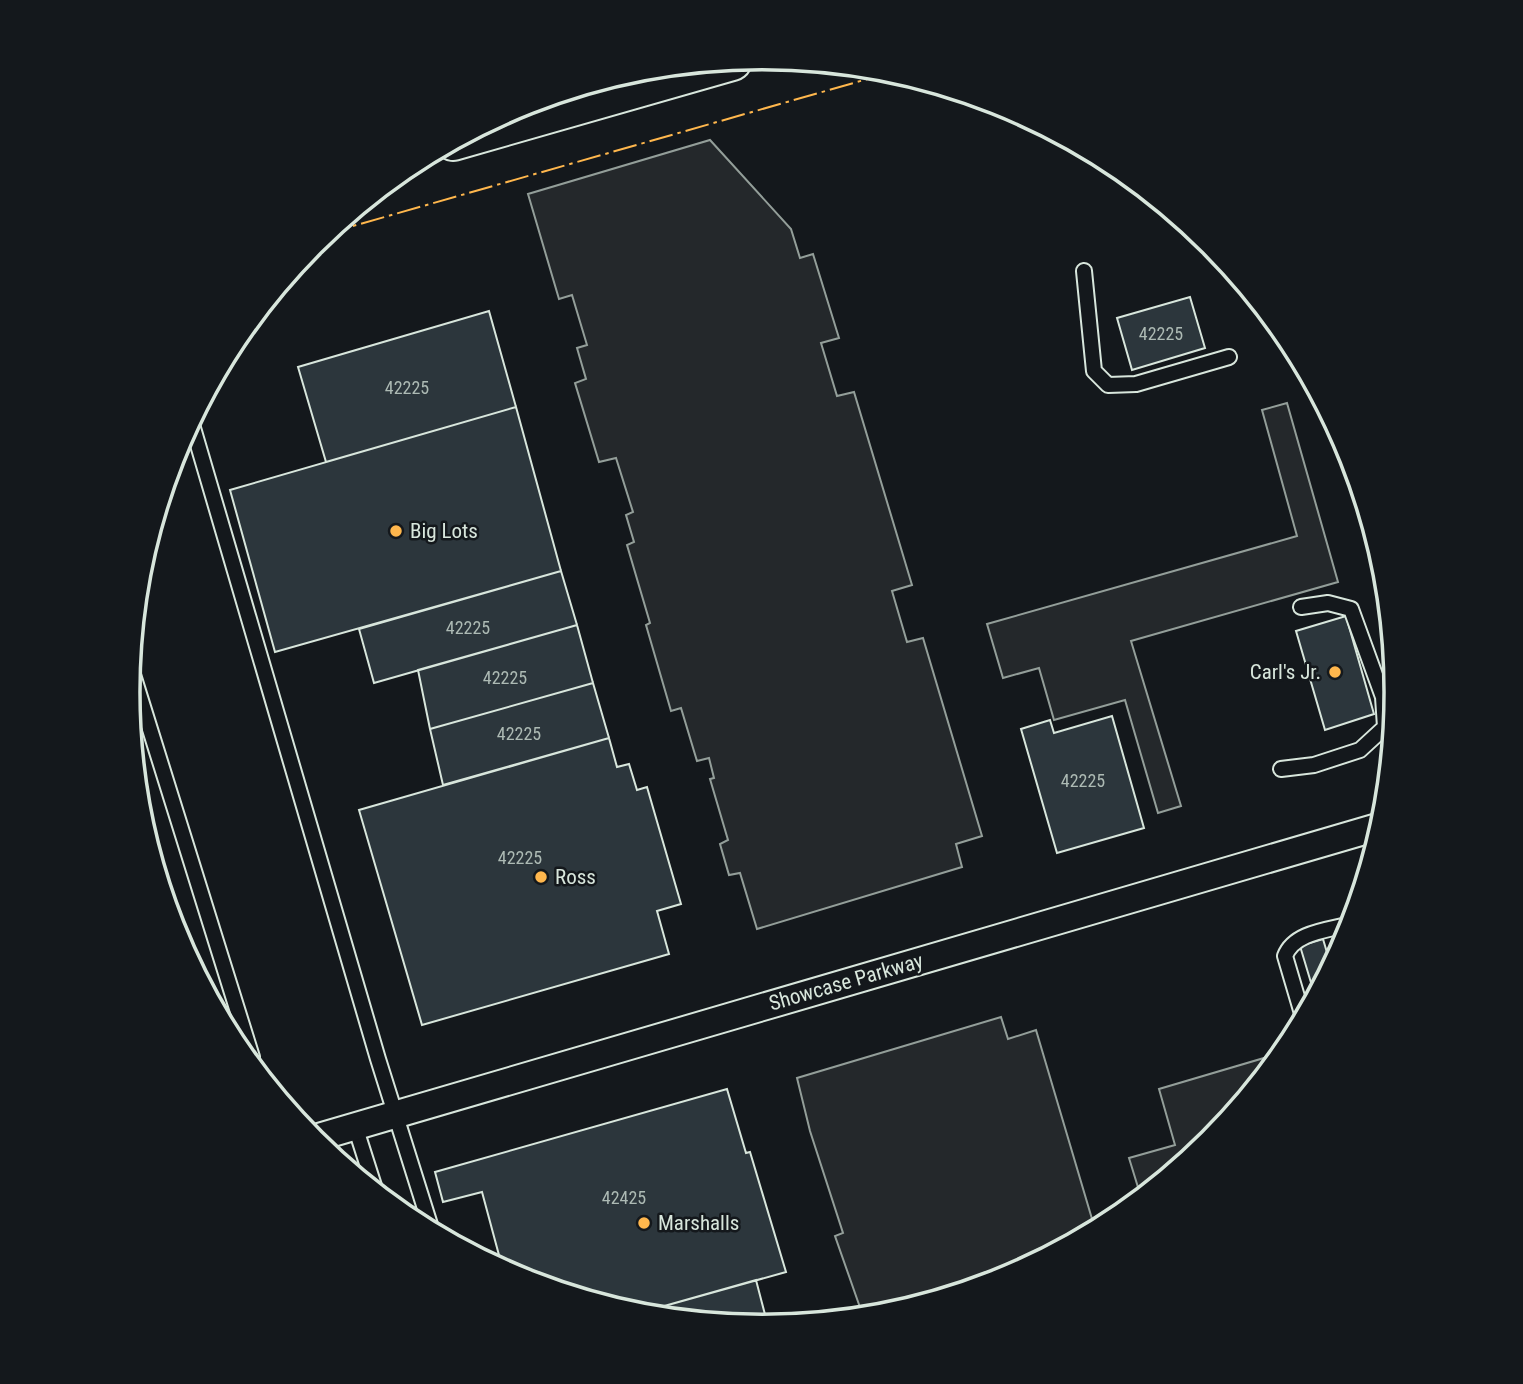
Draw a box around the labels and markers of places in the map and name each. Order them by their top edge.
place label: Big Lots [410,519,478,543]
marker: Big Lots [388,523,404,539]
place label: Carl's Jr. [1250,660,1321,684]
marker: Carl's Jr. [1327,664,1343,680]
place label: Ross [555,865,596,889]
marker: Ross [533,869,549,885]
place label: Marshalls [658,1211,739,1235]
marker: Marshalls [636,1215,652,1231]

